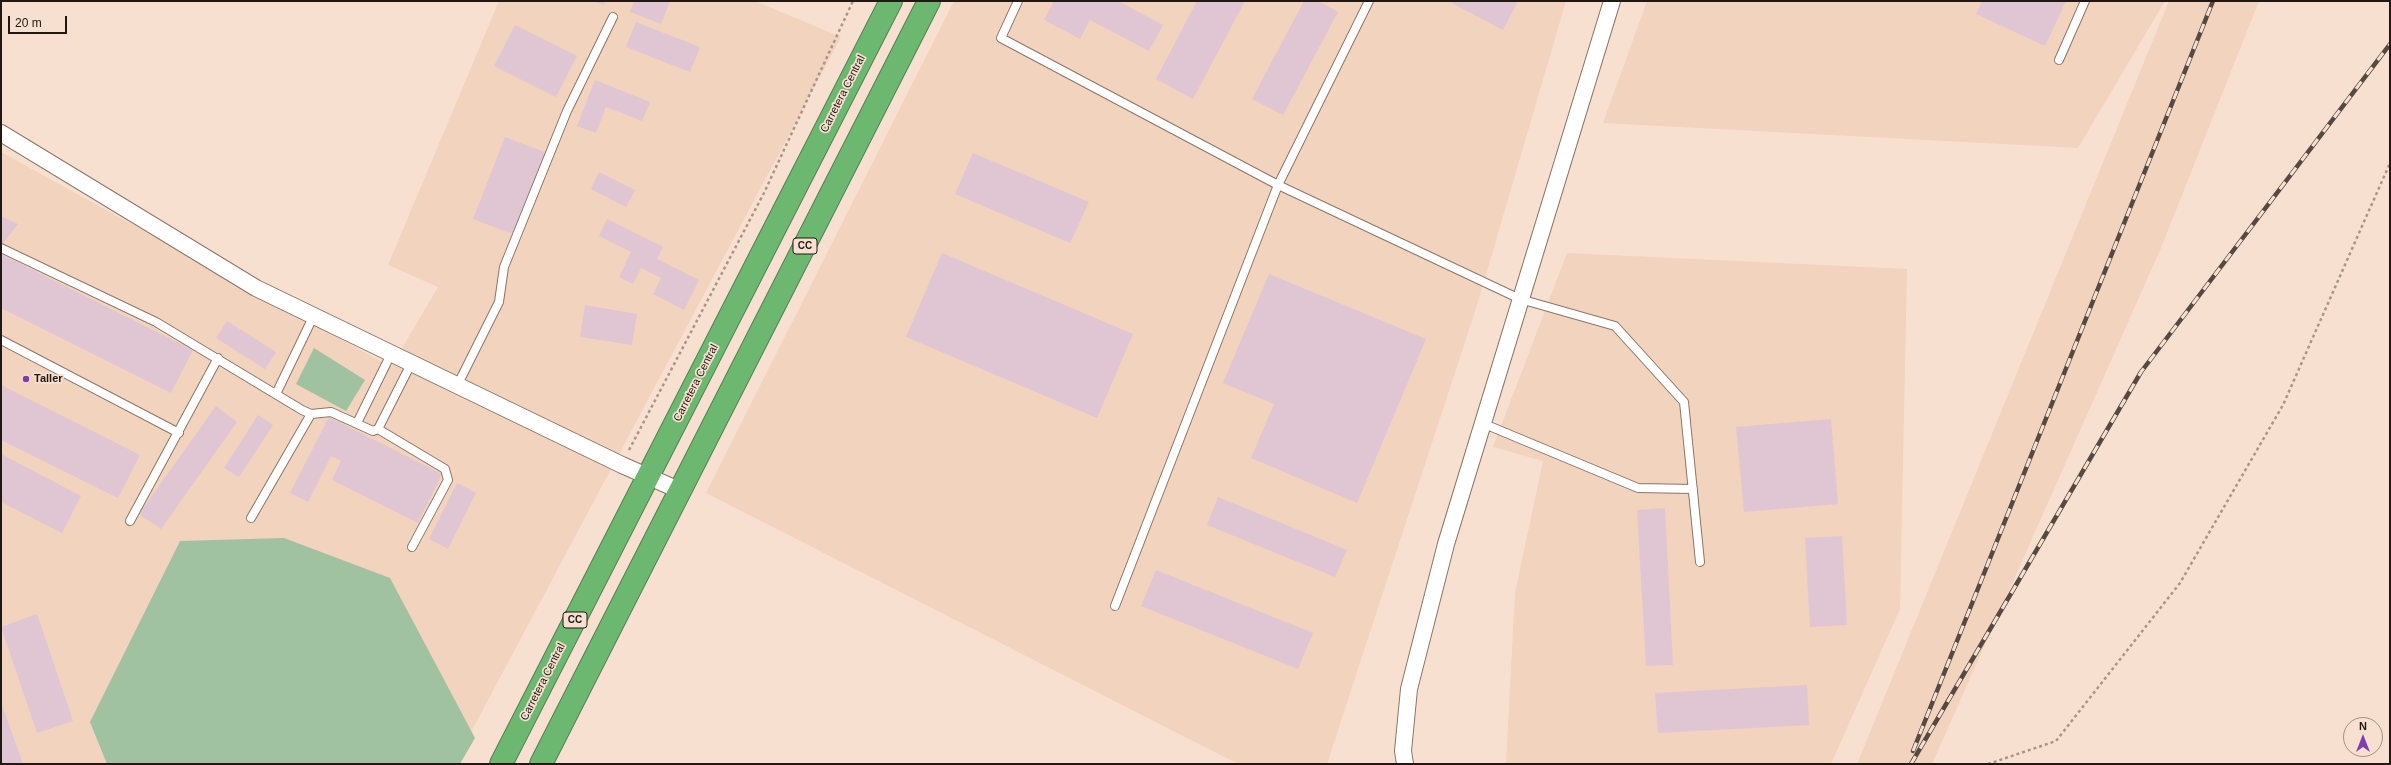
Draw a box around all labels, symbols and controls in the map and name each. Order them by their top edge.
scale bar [10,8,69,34]
text: 20 m [15,16,42,30]
street label: Carretera Central [818,53,868,135]
road number: CC [793,238,817,254]
street label: Carretera Central [671,342,721,424]
place label: Taller [34,372,63,386]
marker: Taller [21,374,31,384]
road number: CC [563,612,587,628]
street label: Carretera Central [518,641,568,723]
north arrow [2343,717,2383,757]
text: N [2359,720,2367,732]

